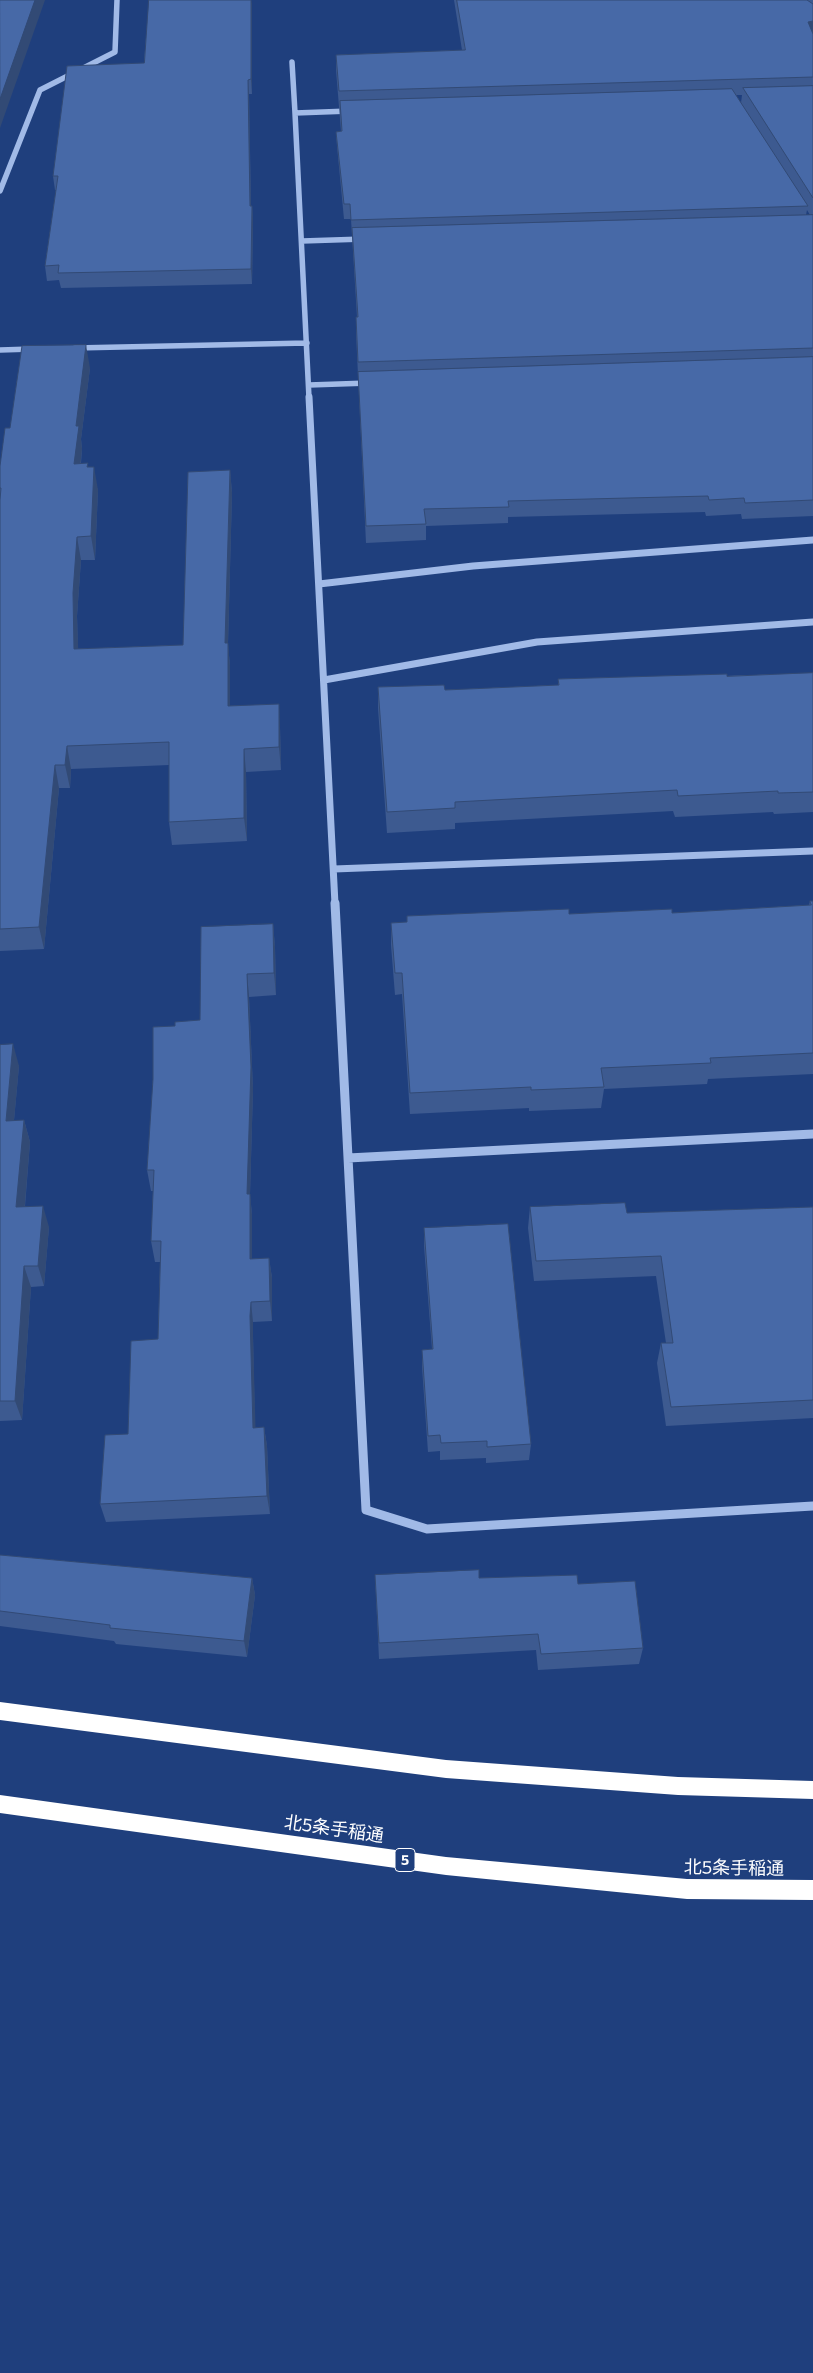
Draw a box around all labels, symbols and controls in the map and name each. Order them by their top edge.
street label: 北5条手稲通 [283,1811,385,1847]
road number: 5 [395,1848,415,1872]
street label: 北5条手稲通 [684,1856,784,1880]

